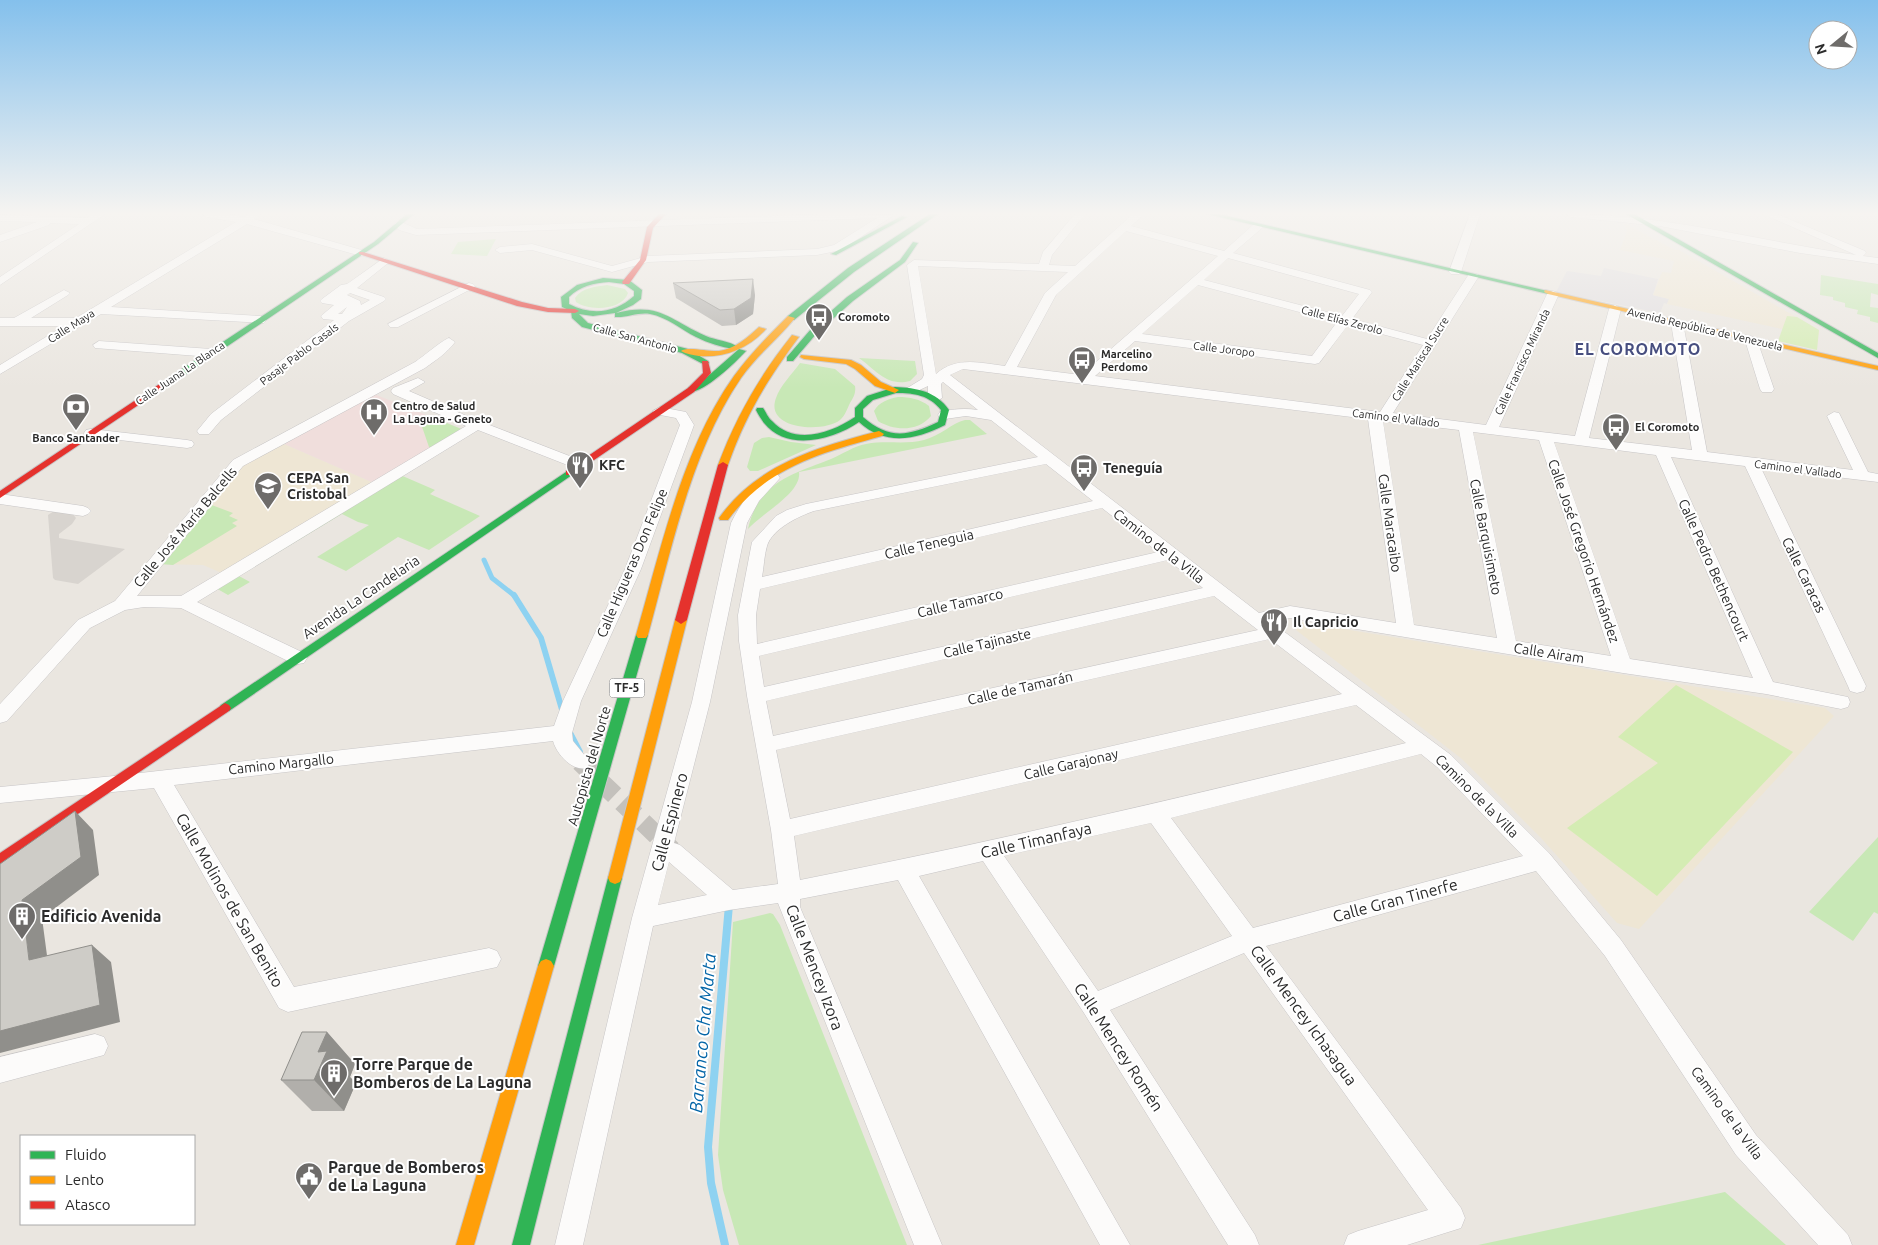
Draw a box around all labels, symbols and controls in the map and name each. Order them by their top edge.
north arrow [1808,20,1858,70]
text: N [1811,42,1830,56]
bus stop icon: Coromoto [804,302,834,341]
street label: Calle Elías Zerolo [1300,303,1384,337]
street label: Avenida República de Venezuela [1626,305,1784,353]
street label: Calle Maya [45,307,97,345]
street label: Calle Francisco Miranda [1492,307,1552,417]
place label: Coromoto [838,311,890,323]
street label: Calle Mariscal Sucre [1389,315,1451,403]
street label: Pasaje Pablo Casals [258,321,341,387]
street label: Calle San Antonio [592,321,678,355]
street label: Calle Juana La Blanca [133,339,227,407]
street label: Calle Joropo [1192,339,1256,359]
district label: EL COROMOTO [1575,340,1701,358]
bus stop icon: Marcelino Perdomo [1067,345,1097,384]
place label: Marcelino Perdomo [1101,348,1153,373]
bank icon: Banco Santander [61,392,91,431]
hospital icon: Centro de Salud La Laguna - Geneto [359,397,389,436]
place label: Centro de Salud La Laguna - Geneto [393,400,492,425]
street label: Camino el Vallado [1352,407,1440,429]
bus stop icon: El Coromoto [1601,412,1631,451]
place label: El Coromoto [1635,421,1700,433]
place label: Banco Santander [32,432,120,444]
restaurant icon: KFC [565,450,595,489]
bus stop icon: Teneguía [1069,453,1099,492]
place label: KFC [599,457,625,473]
street label: Calle José Gregorio Hernández [1545,457,1623,645]
street label: Camino el Vallado [1754,458,1842,480]
place label: Teneguía [1103,460,1163,476]
street label: Calle José María Balcells [130,464,240,590]
place label: CEPA San Cristobal [287,470,349,502]
school or university icon: CEPA San Cristobal [253,471,283,510]
street label: Calle Maracaibo [1375,473,1405,573]
street label: Calle Barquisimeto [1467,478,1505,596]
street label: Calle Higueras Don Felipe [593,486,671,640]
street label: Calle Pedro Bethencourt [1675,496,1753,644]
street label: Camino de la Villa [1110,505,1208,587]
street label: Calle Teneguia [883,526,975,562]
street label: Calle Caracas [1779,535,1829,615]
street label: Avenida La Candelaria [300,552,422,642]
street label: Calle Tamarco [915,585,1005,621]
restaurant icon: Il Capricio [1259,607,1289,646]
place label: Il Capricio [1293,614,1359,630]
street label: Calle Tajinaste [941,625,1033,661]
street label: Calle Airam [1513,640,1585,666]
street label: Calle de Tamarán [966,668,1074,708]
road number: TF-5 [610,678,644,698]
street label: Autopista del Norte [564,704,614,828]
street label: Calle Garajonay [1022,745,1120,783]
street label: Camino Margallo [227,750,335,778]
street label: Camino de la Villa [1432,751,1522,841]
street label: Calle Espinero [647,771,691,873]
street label: Calle Molinos de San Benito [173,810,287,990]
street label: Calle Timanfaya [979,818,1093,862]
street label: Calle Gran Tinerfe [1331,875,1459,925]
building icon: Edificio Avenida [7,901,37,940]
street label: Calle Mencey Izora [783,902,847,1032]
place label: Edificio Avenida [41,907,162,925]
street label: Calle Mencey Ichasagua [1247,941,1361,1089]
water label: Barranco Cha Marta [685,952,719,1114]
street label: Calle Mencey Romén [1071,979,1167,1115]
place label: Torre Parque de Bomberos de La Laguna [353,1055,532,1091]
building icon: Torre Parque de Bomberos de La Laguna [319,1058,349,1097]
street label: Camino de la Villa [1688,1063,1766,1163]
legend [20,1135,195,1225]
text: Fluido [65,1146,107,1163]
place label: Parque de Bomberos de La Laguna [328,1158,484,1194]
public building icon: Parque de Bomberos de La Laguna [294,1161,324,1200]
text: Lento [65,1171,104,1188]
text: Atasco [65,1196,111,1213]

